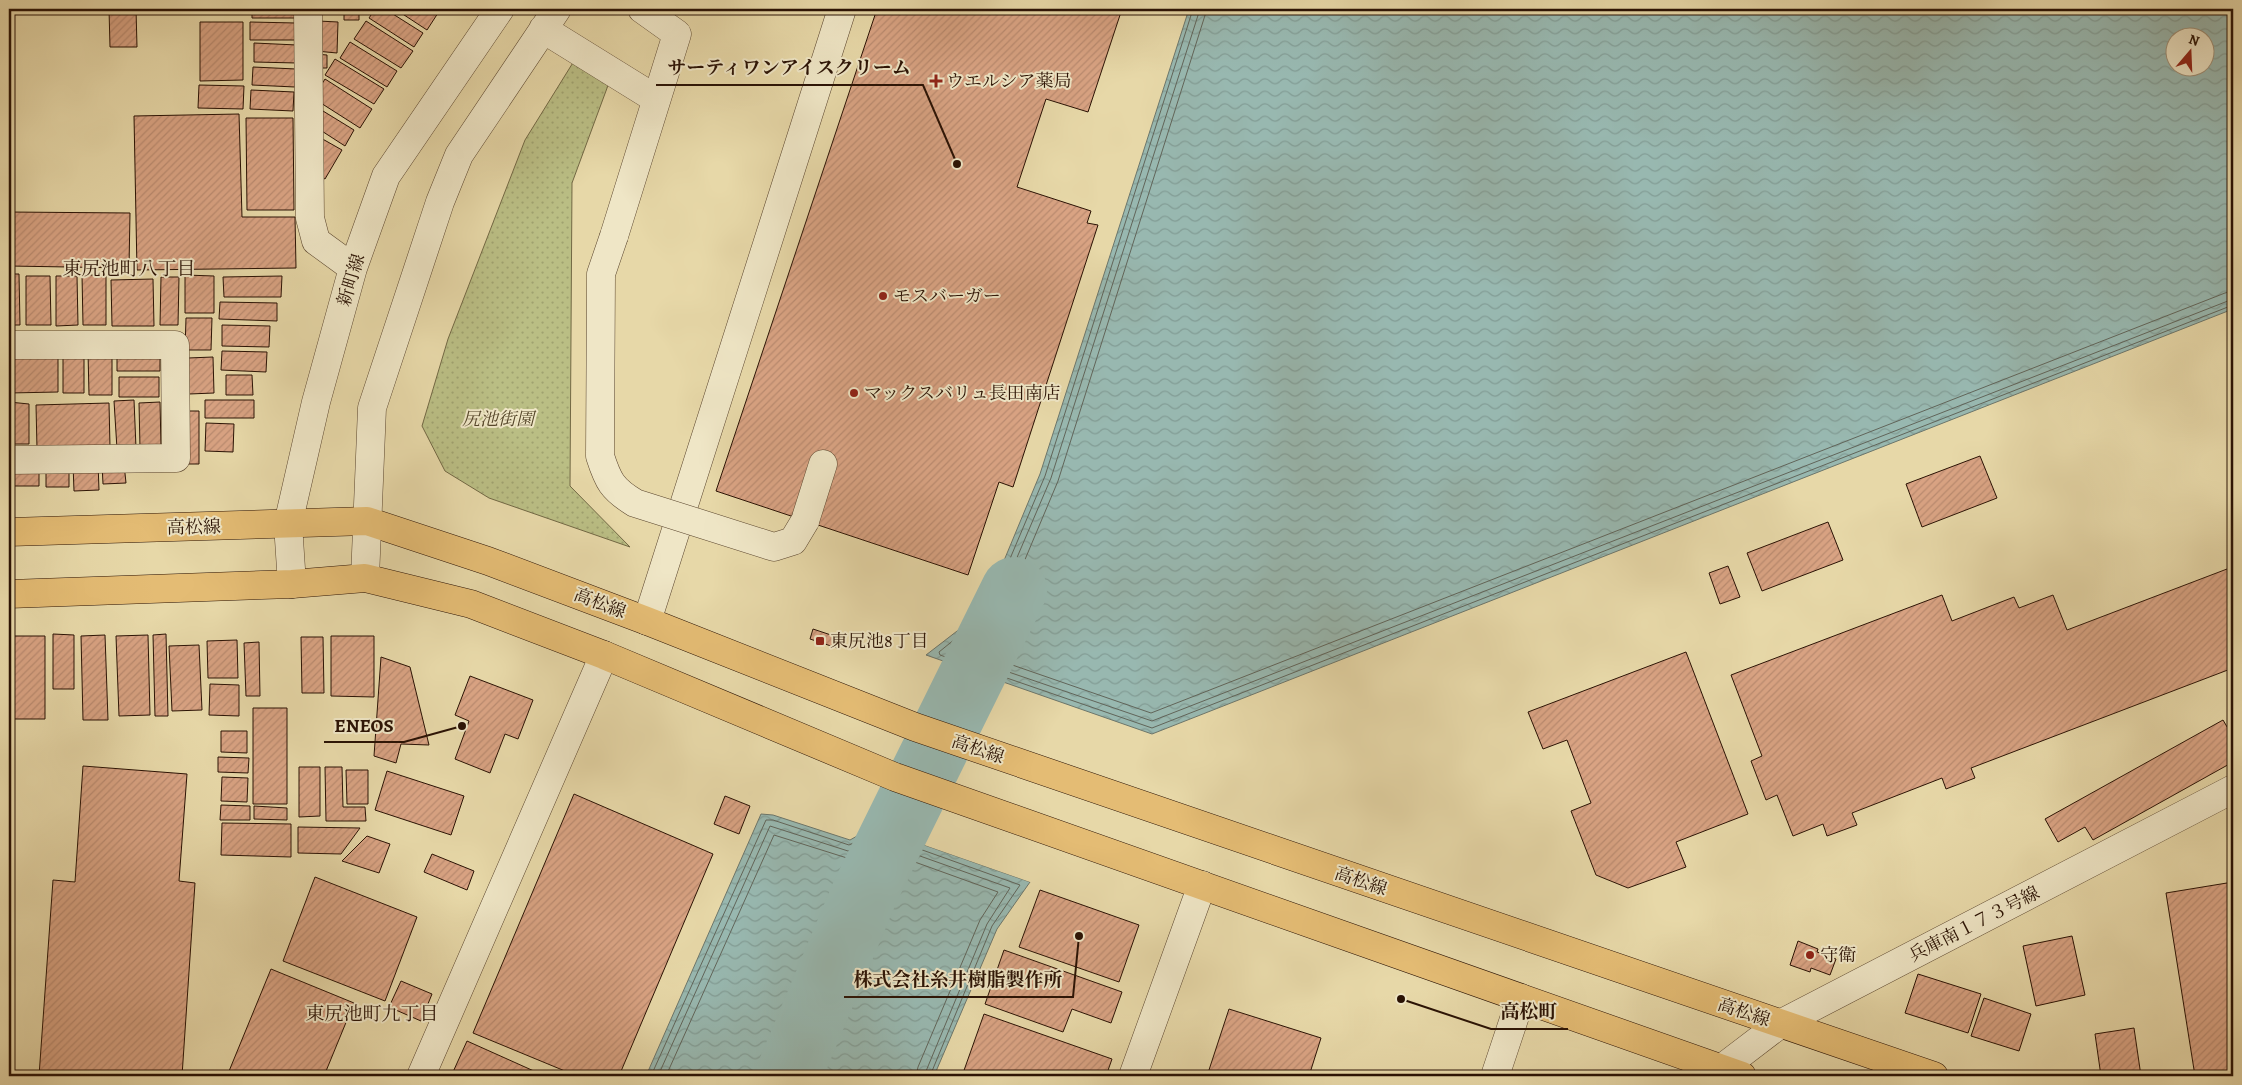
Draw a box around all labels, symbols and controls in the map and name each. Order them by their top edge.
north arrow [2164,28,2214,78]
text: N [2186,30,2202,51]
callout: サーティワンアイスクリーム [656,51,923,85]
text: サーティワンアイスクリーム [667,55,911,81]
place label: ウエルシア薬局 [946,69,1072,93]
marker: ウエルシア薬局 [930,75,942,87]
street label: 新町線 [332,251,370,309]
district label: 東尻池町八丁目 [62,256,196,282]
place label: モスバーガー [893,284,1001,308]
marker: モスバーガー [877,290,889,302]
place label: マックスバリュ長田南店 [864,381,1061,405]
marker: マックスバリュ長田南店 [848,387,860,399]
park label: 尻池街園 [462,407,537,431]
street label: 高松線 [167,515,221,539]
street label: 高松線 [570,582,630,624]
place label: 東尻池8丁目 [830,629,929,653]
marker: 東尻池8丁目 [814,635,826,647]
callout: ENEOS [324,708,404,742]
text: ENEOS [334,713,394,739]
street label: 高松線 [949,729,1007,769]
street label: 高松線 [1332,861,1390,901]
street label: 兵庫南１７３号線 [1904,881,2044,967]
place label: 守衛 [1820,943,1856,967]
marker: 守衛 [1804,949,1816,961]
callout: 株式会社糸井樹脂製作所 [844,963,1073,997]
text: 株式会社糸井樹脂製作所 [853,967,1063,993]
street label: 高松線 [1715,992,1773,1032]
callout: 高松町 [1491,995,1568,1029]
text: 高松町 [1500,999,1558,1025]
district label: 東尻池町九丁目 [305,1001,439,1027]

